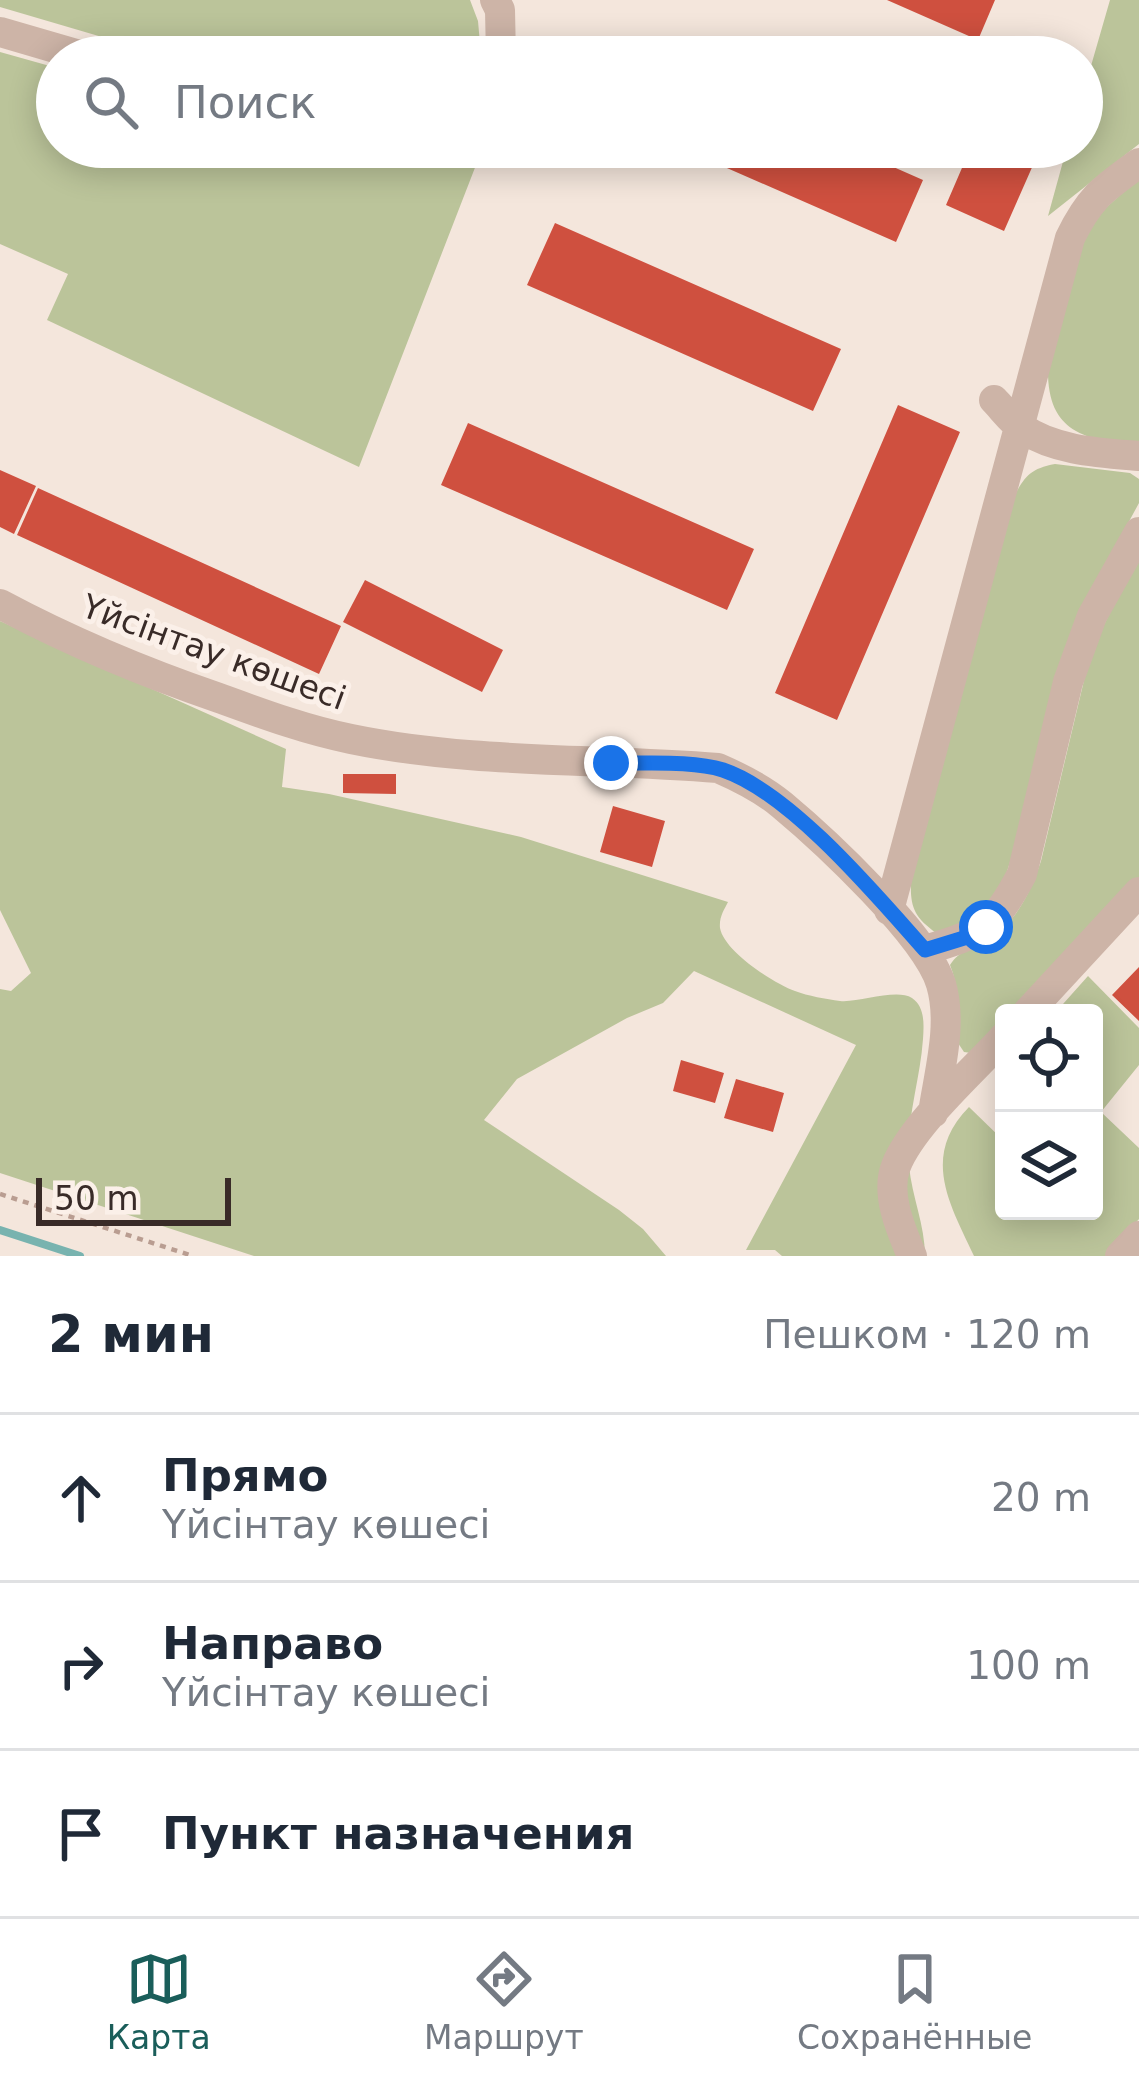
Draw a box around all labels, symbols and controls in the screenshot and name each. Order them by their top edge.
search box [36,36,1103,168]
icon: search [78,69,144,135]
text: Поиск [174,76,317,129]
street label: Үйсінтау көшесі [76,586,351,718]
route end [584,736,638,790]
route start [959,900,1013,954]
map controls [995,1004,1103,1220]
button: locate [995,1004,1103,1112]
button: layers [995,1112,1103,1220]
scale bar [36,1172,231,1225]
text: 50 m [54,1179,139,1218]
text: 2 мин [48,1305,214,1364]
text: Пешком · 120 m [763,1312,1091,1357]
text: Прямо [162,1449,328,1502]
icon: ahead [48,1465,114,1531]
text: 20 m [991,1475,1091,1520]
text: Үйсінтау көшесі [162,1502,490,1547]
text: Направо [162,1617,383,1670]
icon: right [48,1633,114,1699]
text: 100 m [966,1643,1091,1688]
text: Үйсінтау көшесі [162,1670,490,1715]
icon: arrive [48,1801,114,1867]
text: Пункт назначения [162,1807,634,1860]
tab: Карта [107,1946,211,2057]
tab: Маршрут [424,1946,584,2057]
tab: Сохранённые [797,1946,1032,2057]

